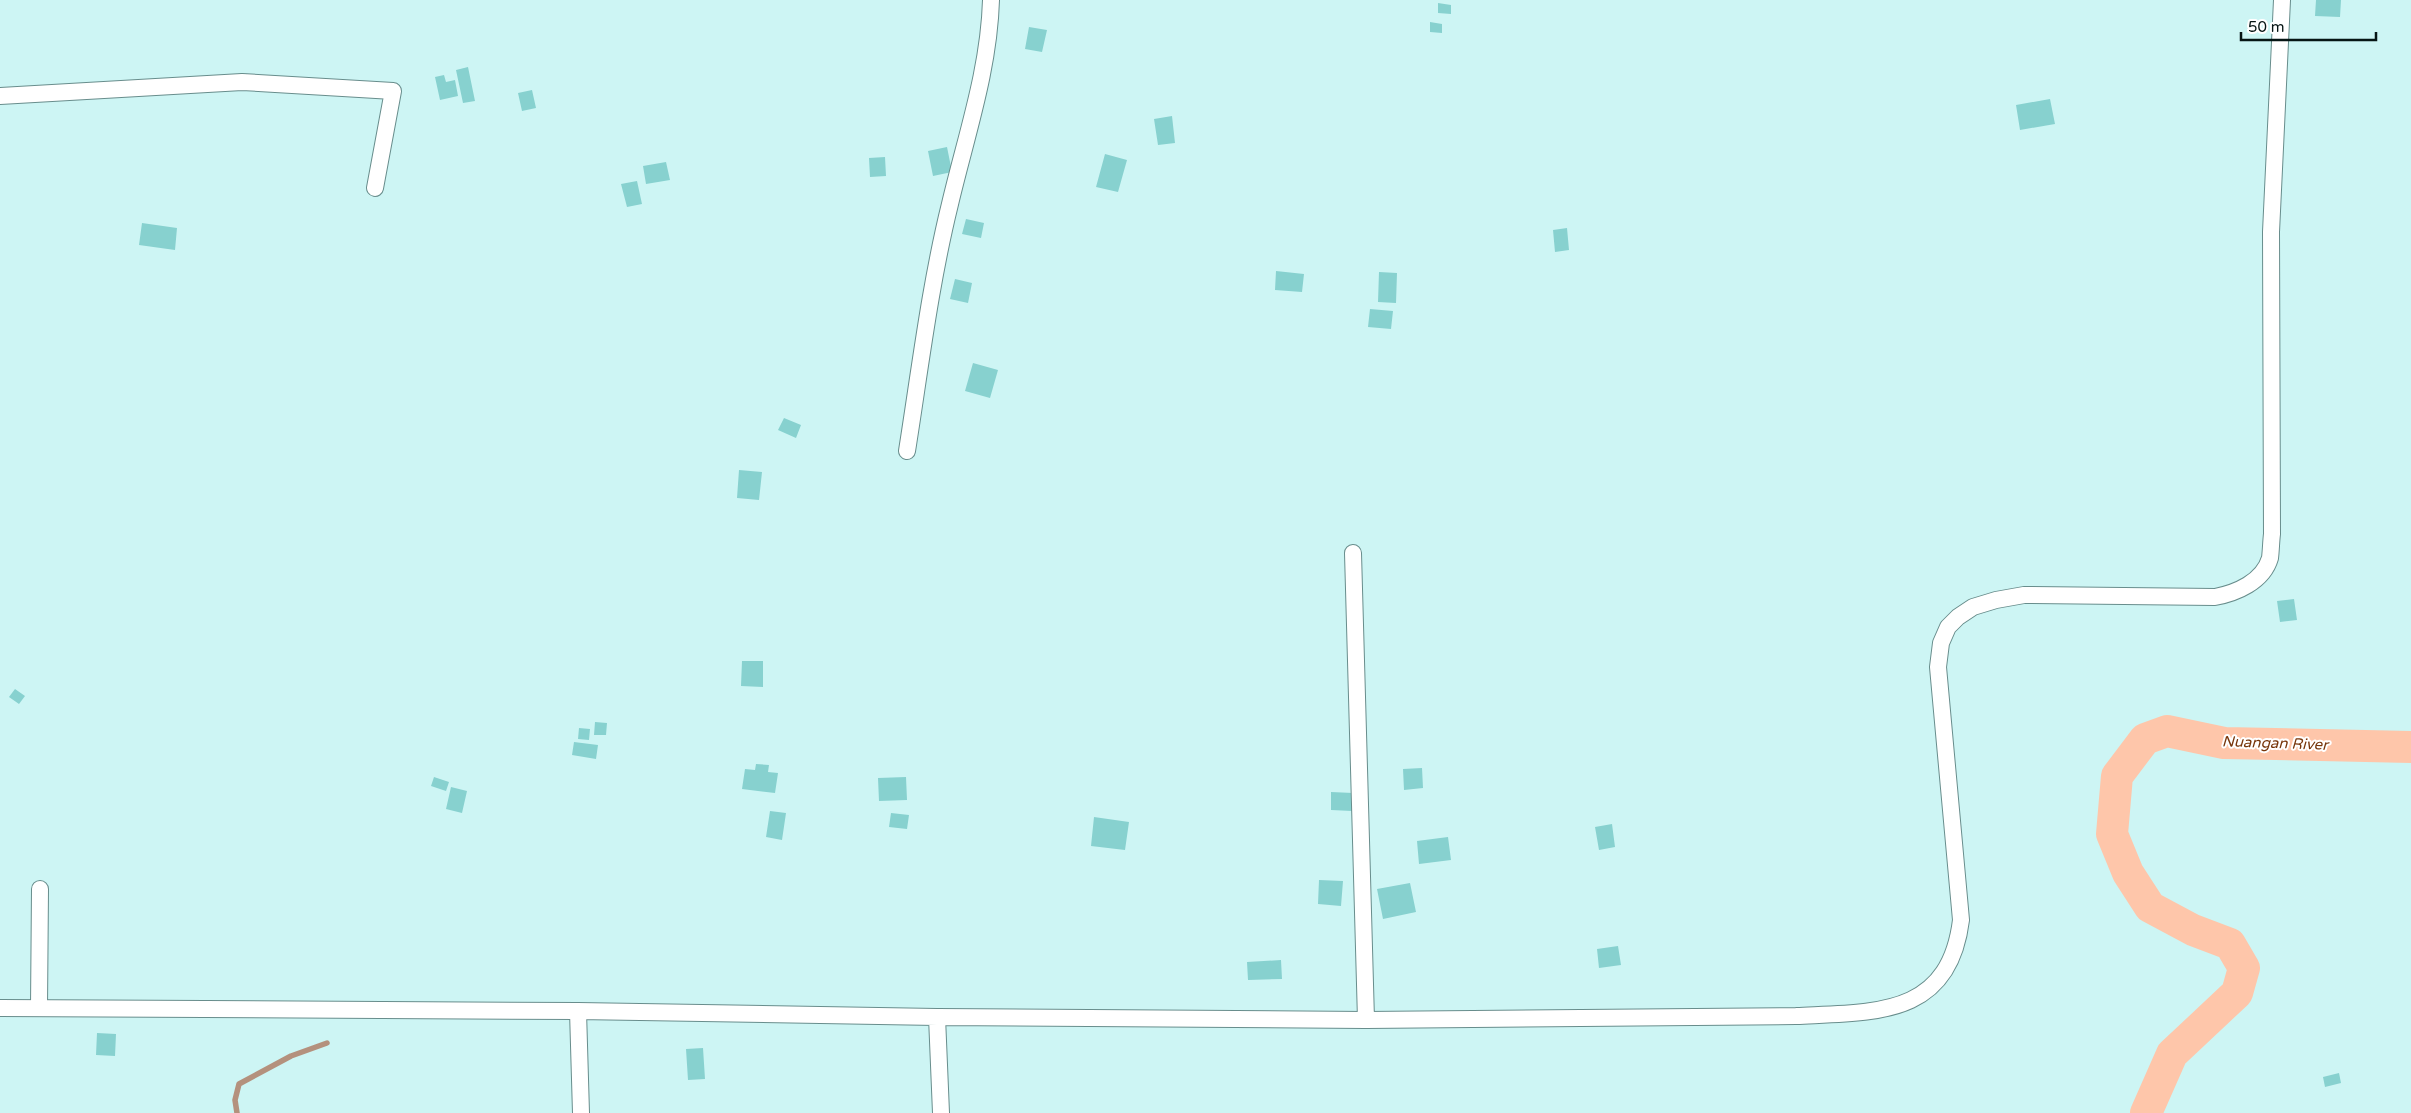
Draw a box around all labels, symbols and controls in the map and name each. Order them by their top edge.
scale bar [2241,10,2376,42]
text: 50 m [2248,18,2285,36]
water label: Nuangan River [2222,732,2331,754]

